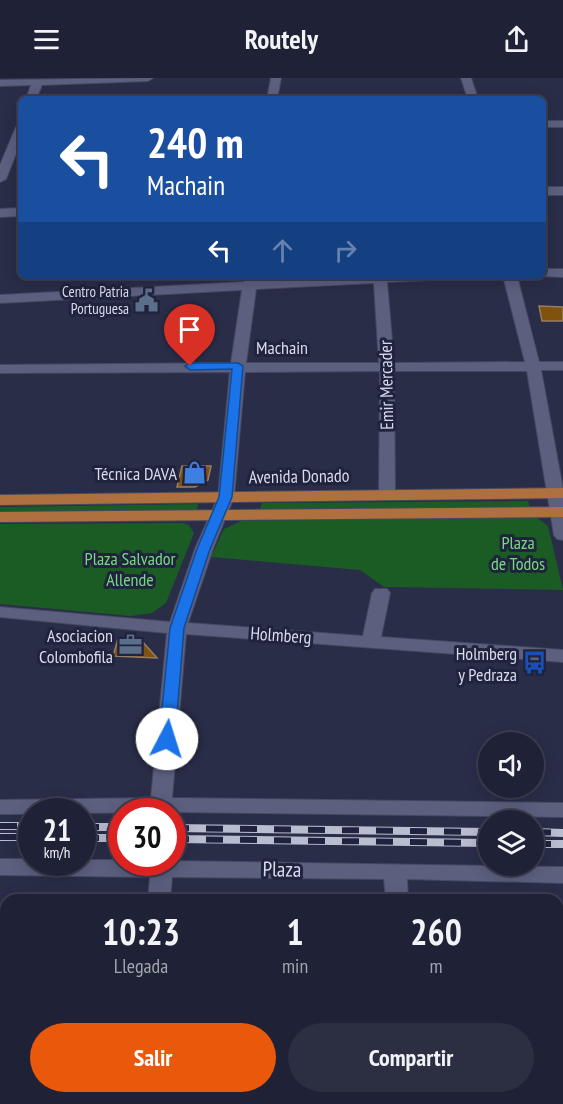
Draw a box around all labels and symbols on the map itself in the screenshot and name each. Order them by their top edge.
place label: Centro Patria Portuguesa [62,282,129,318]
public building icon: Centro Patria Portuguesa [134,287,160,313]
pin [164,304,215,366]
street label: Machain [256,336,308,359]
street label: Emir Mercader [374,340,398,430]
shop icon: Técnica DAVA [182,460,208,486]
place label: Técnica DAVA [95,462,177,485]
street label: Avenida Donado [248,464,350,488]
park label: Plaza de Todos [491,531,545,575]
park label: Plaza Salvador Allende [85,547,175,591]
street label: Holmberg [250,621,312,649]
place label: Asociacion Colombofila [39,624,113,668]
office icon: Asociacion Colombofila [118,632,144,658]
place label: Holmberg y Pedraza [456,642,517,686]
bus stop icon: Holmberg y Pedraza [522,650,548,676]
position arrow [135,707,199,771]
speed limit sign: 30 [108,798,186,876]
street label: Plaza [262,855,302,883]

